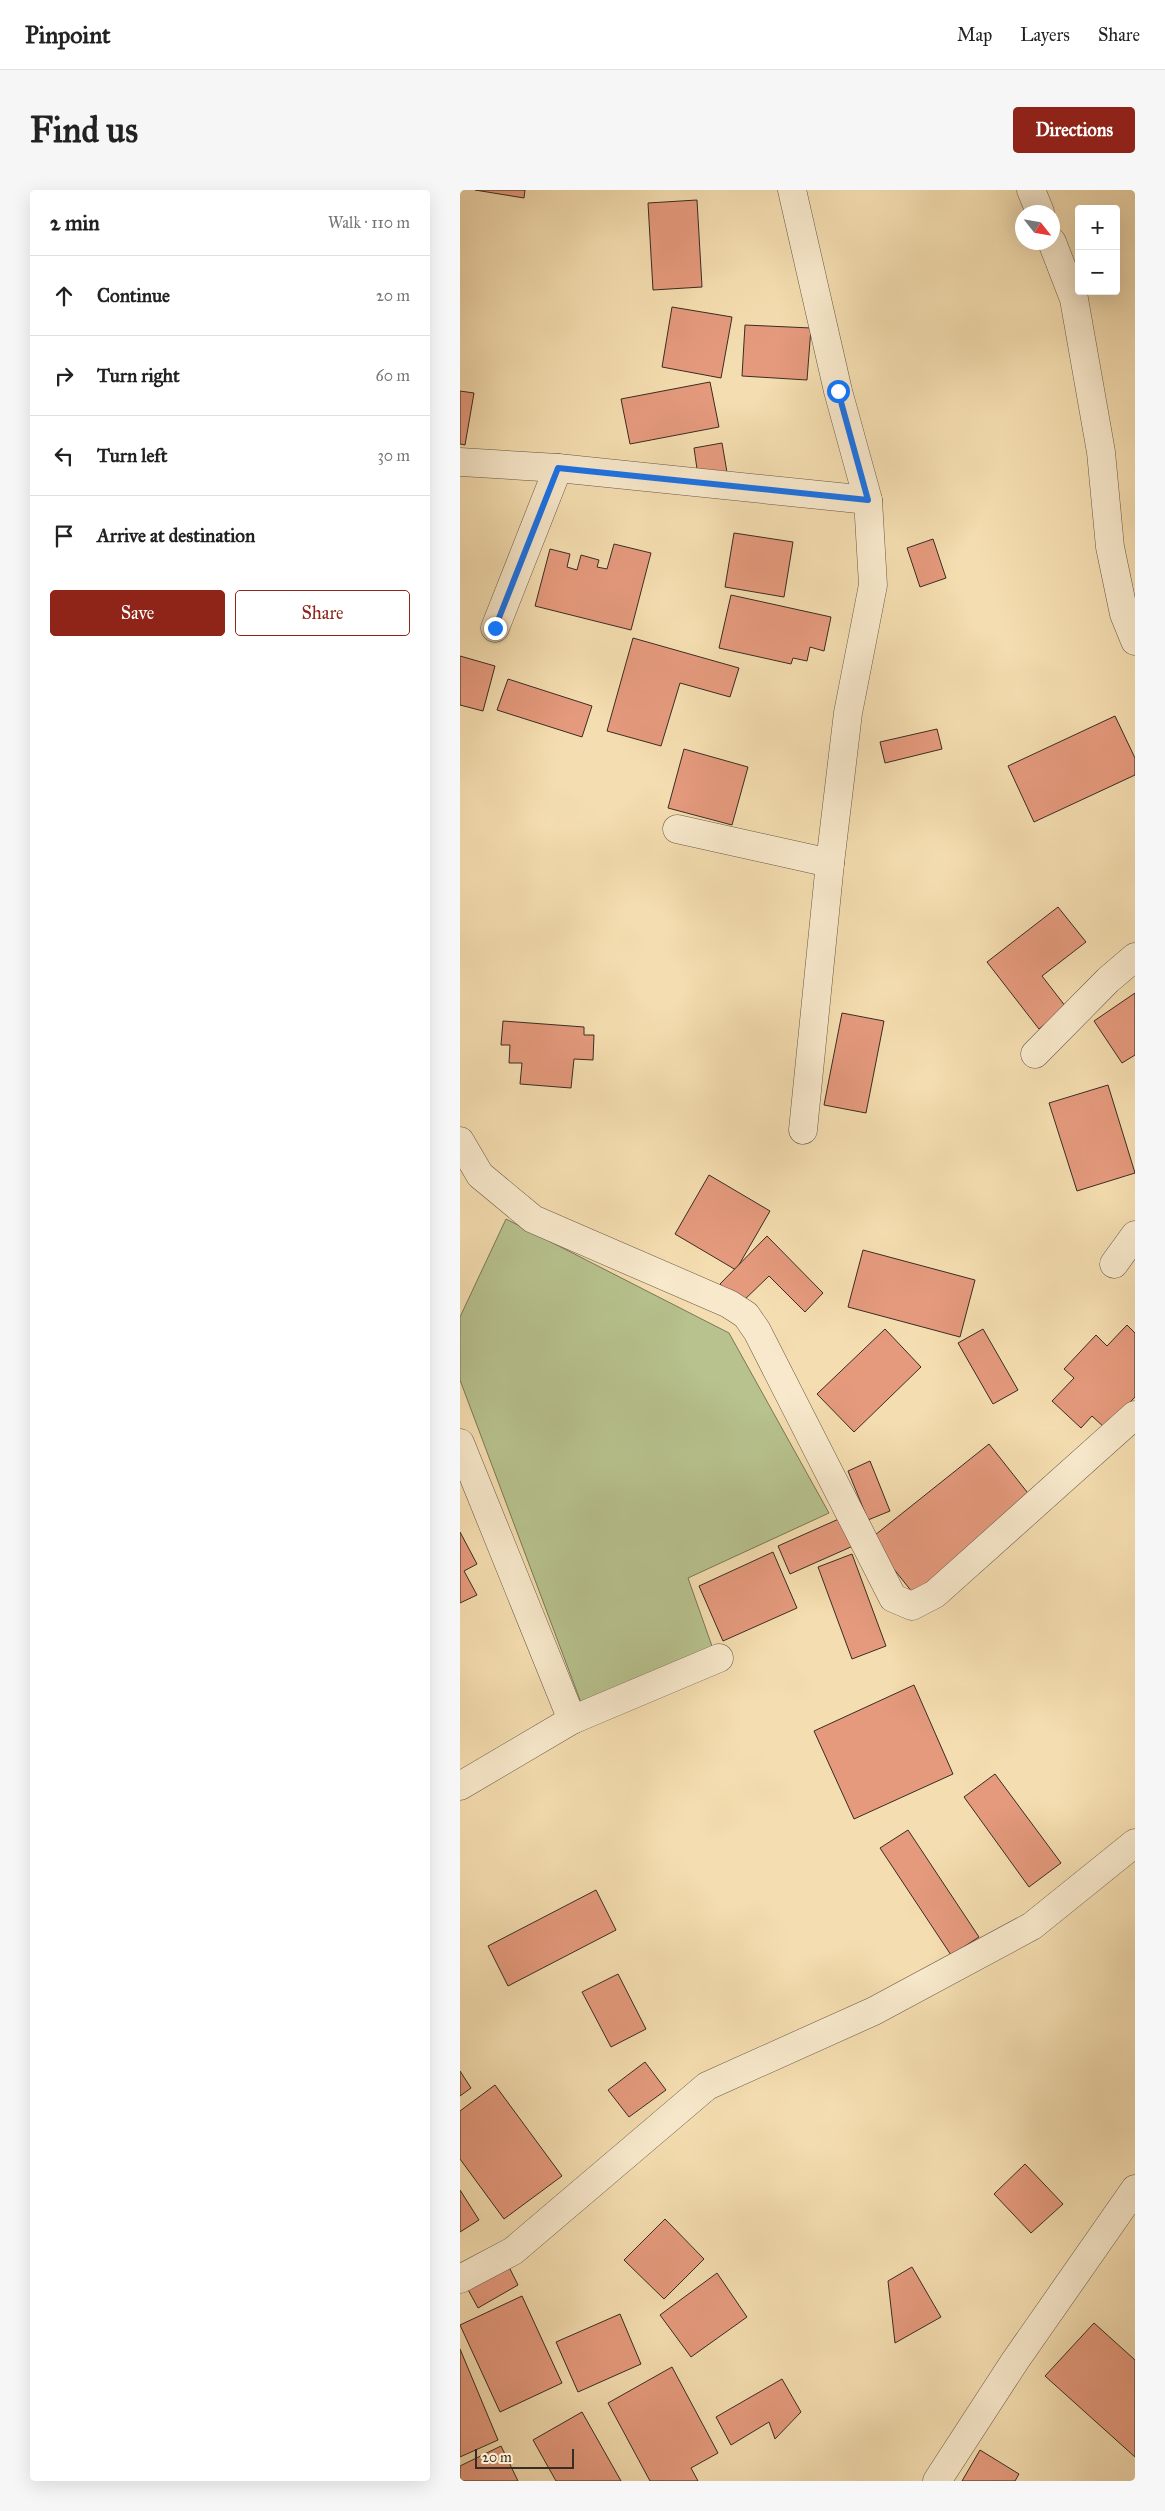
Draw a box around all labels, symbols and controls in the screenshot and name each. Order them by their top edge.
text: Pinpoint [25,20,111,50]
text: Map [957,24,992,46]
text: Layers [1020,24,1070,46]
text: Share [1098,24,1140,46]
button: Directions [1013,107,1135,153]
text: Find us [30,109,138,152]
north arrow [1015,205,1060,250]
map controls [1075,205,1120,295]
button: + [1075,205,1120,250]
text: 2 min [50,210,100,236]
text: Walk · 110 m [328,213,410,232]
button: − [1075,250,1120,295]
icon: ahead [50,282,78,310]
text: Continue [97,284,170,307]
text: 20 m [376,286,410,305]
icon: right [50,362,78,390]
text: Turn right [97,364,180,387]
text: 60 m [376,366,410,385]
route start [827,380,850,403]
icon: left [50,442,78,470]
text: Turn left [97,444,167,467]
text: 30 m [377,446,410,465]
icon: arrive [50,522,78,550]
text: Arrive at destination [97,524,255,547]
button: Save [50,590,225,636]
button: Share [235,590,410,636]
route end [484,617,507,640]
scale bar [475,2446,574,2469]
text: 20 m [482,2449,512,2466]

